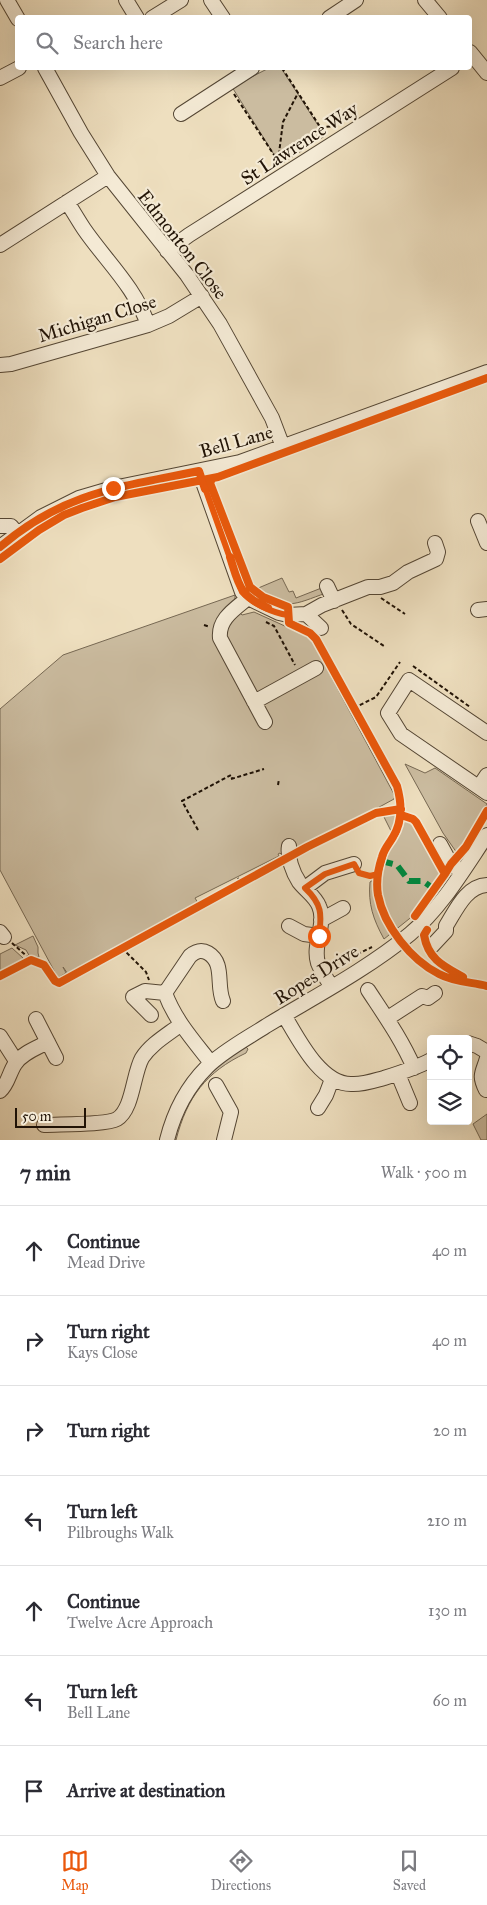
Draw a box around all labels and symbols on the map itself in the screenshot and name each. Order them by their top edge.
street label: St Lawrence Way [236,96,363,190]
street label: Edmonton Close [133,185,232,304]
street label: Michigan Close [35,290,159,348]
street label: Bell Lane [197,420,275,463]
route end [102,477,125,500]
route start [308,925,331,948]
street label: Ropes Drive [270,939,363,1009]
scale bar [15,1105,86,1128]

